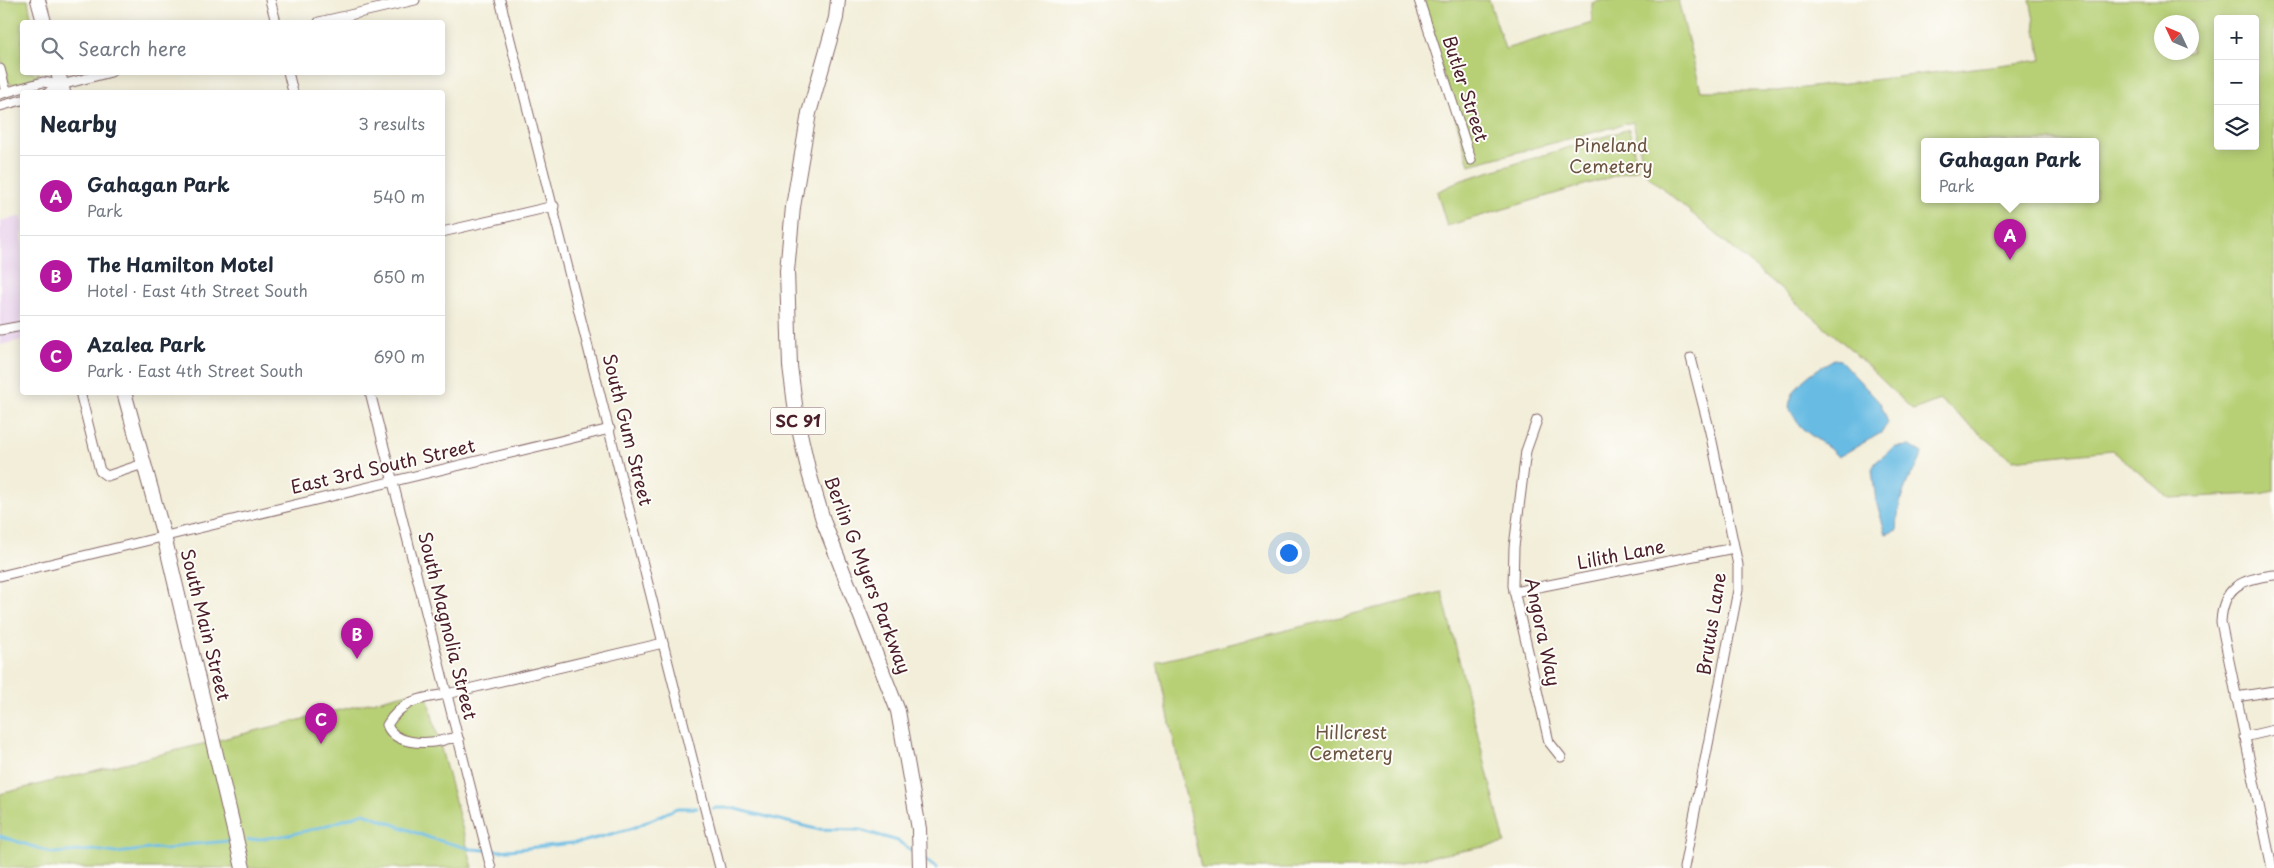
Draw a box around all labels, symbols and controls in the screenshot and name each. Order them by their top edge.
north arrow [2154,15,2199,60]
map controls [2214,15,2259,150]
button: + [2214,15,2259,60]
search box [20,20,445,75]
street label: Butler Street [1437,32,1496,145]
icon: search [38,34,66,62]
text: Search here [78,34,187,62]
button: − [2214,60,2259,105]
button: layers [2214,105,2259,150]
text: Nearby [40,107,117,139]
text: 3 results [358,111,425,135]
park label: Pineland Cemetery [1569,131,1653,179]
popup [1921,138,2099,203]
text: Gahagan Park [1939,145,2081,173]
text: Gahagan Park [87,170,230,198]
text: Park [1939,173,1974,197]
text: A [50,184,62,208]
text: 540 m [372,184,425,208]
text: Park [87,198,123,222]
pin: A [1994,219,2026,260]
text: The Hamilton Motel [87,250,273,278]
text: B [51,264,61,288]
text: 650 m [373,264,425,288]
text: Hotel · East 4th Street South [87,278,308,302]
text: Azalea Park [87,330,206,358]
text: C [50,344,62,368]
text: 690 m [374,344,425,368]
street label: South Gum Street [597,351,660,508]
text: Park · East 4th Street South [87,358,303,382]
road number: SC 91 [770,408,826,434]
street label: East 3rd South Street [288,431,477,500]
street label: Berlin G Myers Parkway [818,472,919,677]
street label: South Magnolia Street [412,529,485,722]
street label: Lilith Lane [1574,532,1667,575]
your location [1276,540,1302,566]
street label: South Main Street [175,546,238,703]
street label: Brutus Lane [1689,570,1732,677]
street label: Angora Way [1519,575,1568,689]
pin: B [341,618,373,659]
pin: C [305,703,337,744]
park label: Hillcrest Cemetery [1309,718,1393,766]

